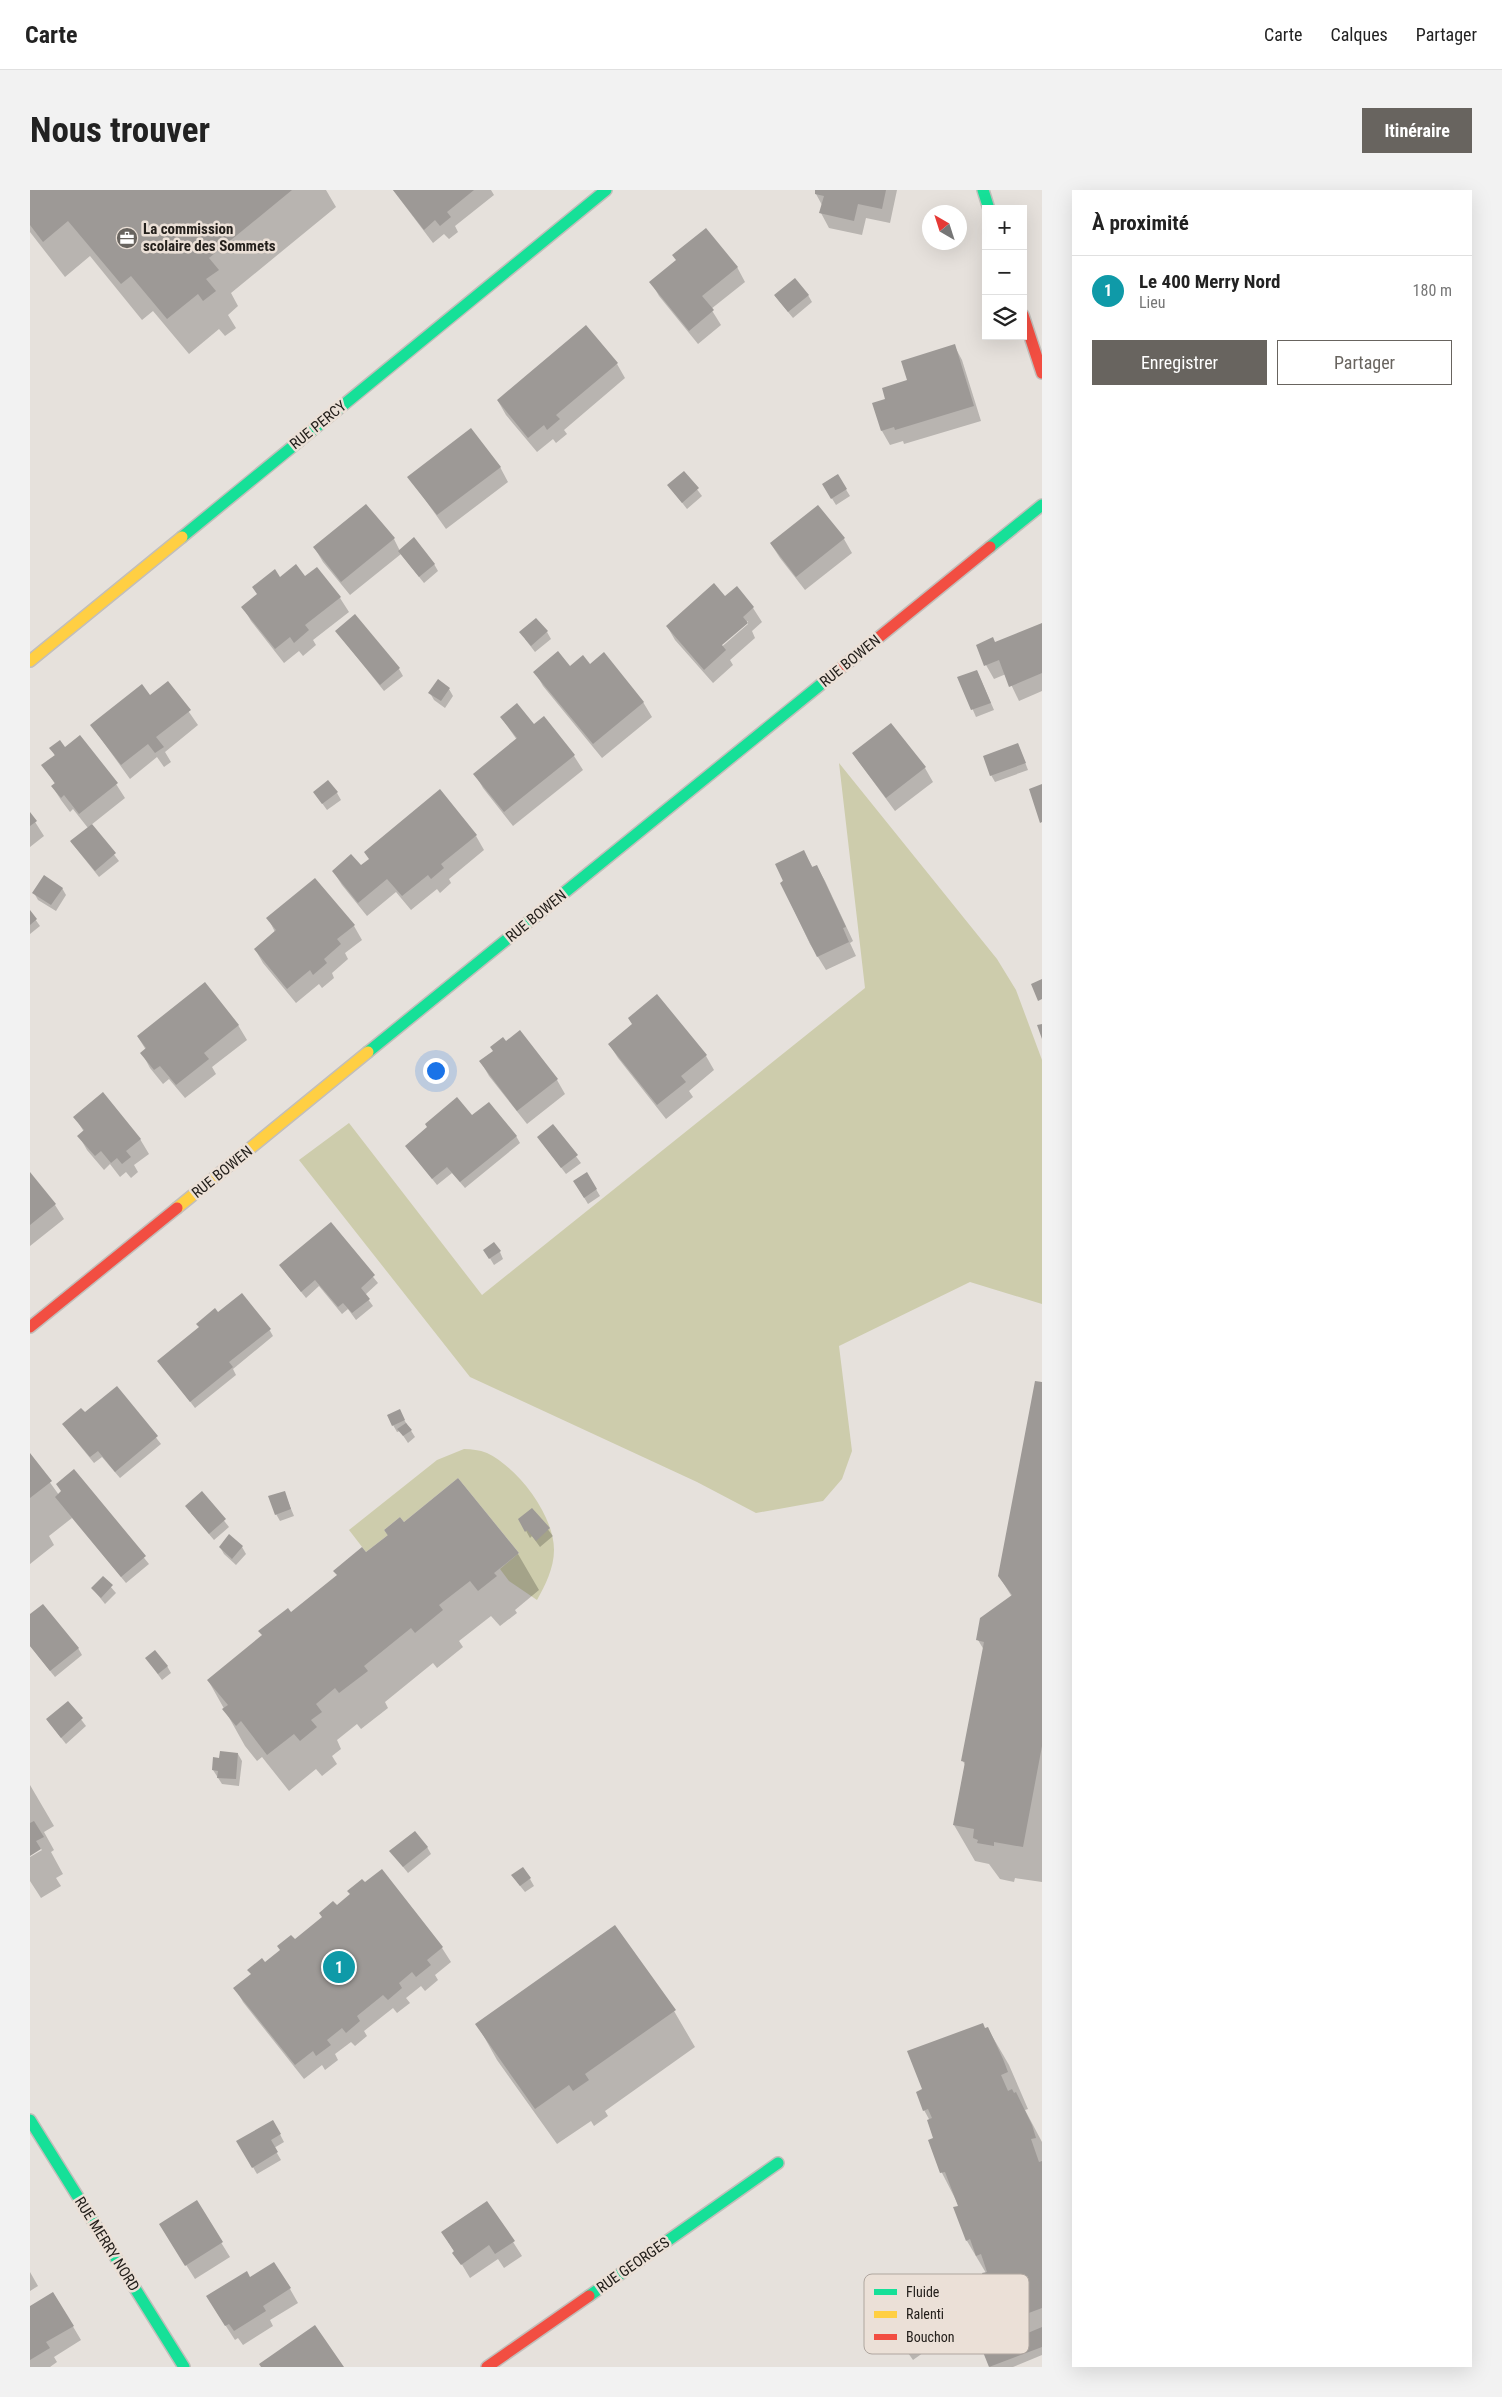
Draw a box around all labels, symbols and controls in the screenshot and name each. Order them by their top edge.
text: Carte [25,21,77,49]
text: Carte [1264,24,1303,45]
text: Calques [1331,24,1388,45]
text: Partager [1416,24,1477,45]
button: Itinéraire [1362,108,1472,153]
text: Nous trouver [30,110,210,151]
north arrow [922,205,967,250]
map controls [982,205,1027,340]
button: + [982,205,1027,250]
text: À proximité [1092,211,1189,235]
place label: La commission scolaire des Sommets [143,220,276,255]
office icon: La commission scolaire des Sommets [115,226,139,250]
button: − [982,250,1027,295]
text: Le 400 Merry Nord [1139,270,1280,293]
text: 1 [1104,281,1112,300]
text: 180 m [1413,281,1452,300]
text: Lieu [1139,293,1166,312]
button: layers [982,295,1027,340]
button: Enregistrer [1092,340,1267,385]
button: Partager [1277,340,1452,385]
street label: RUE PERCY [286,397,350,453]
street label: RUE BOWEN [816,631,884,691]
street label: RUE BOWEN [502,886,570,946]
your location [423,1058,449,1084]
street label: RUE BOWEN [188,1142,256,1202]
pin: 1 [323,1948,355,1986]
street label: RUE MERRY NORD [71,2194,143,2294]
street label: RUE GEORGES [593,2233,673,2297]
legend [864,2274,1029,2354]
text: Fluide [906,2284,940,2300]
text: Ralenti [906,2306,944,2322]
text: Bouchon [906,2329,954,2345]

